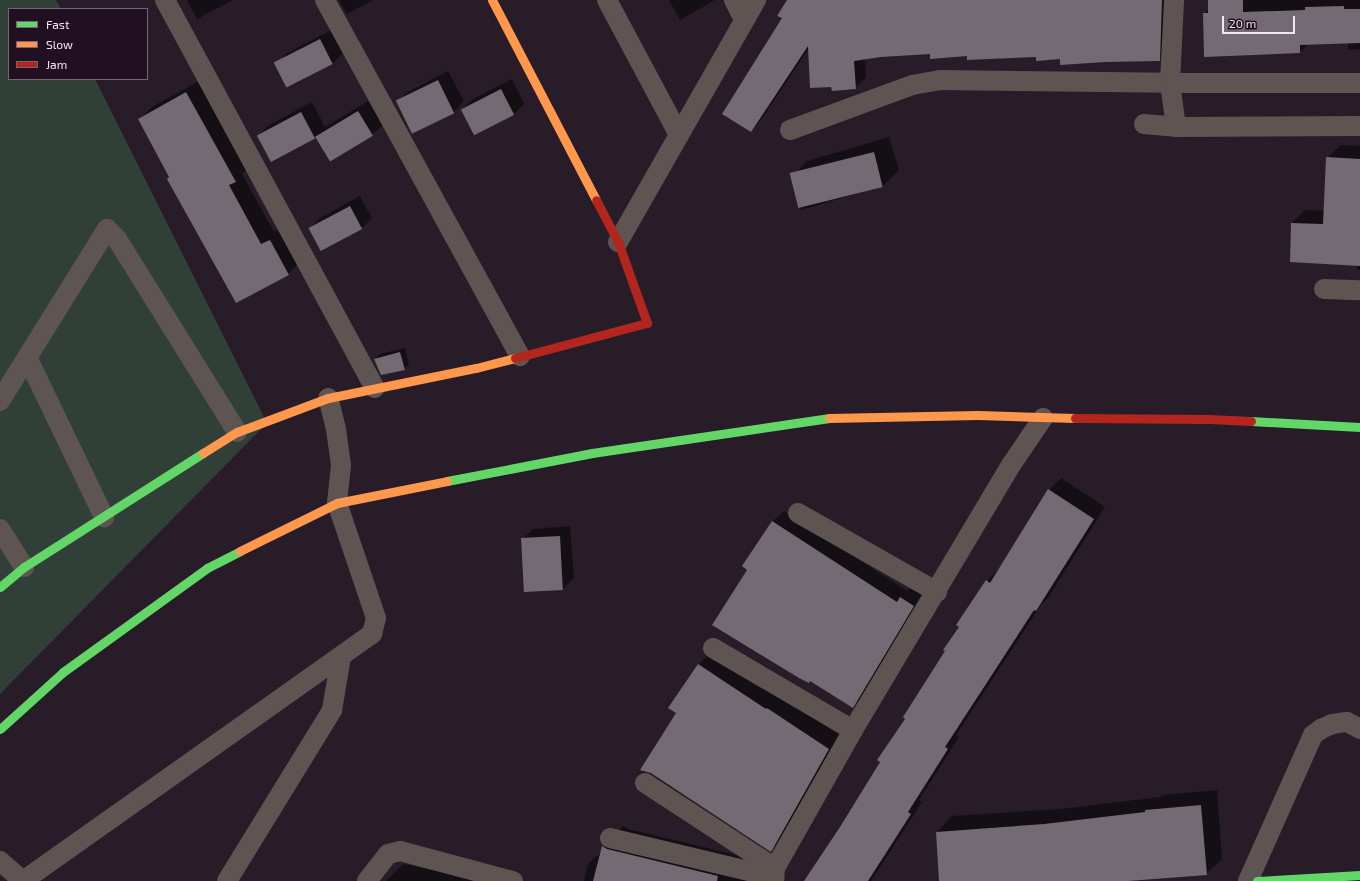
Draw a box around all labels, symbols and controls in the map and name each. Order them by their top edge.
legend [8,8,148,80]
scale bar [1224,8,1297,34]
text: 20 m [1229,16,1256,30]
text: Fast [46,17,69,31]
text: Slow [46,37,73,51]
text: Jam [46,57,67,71]

